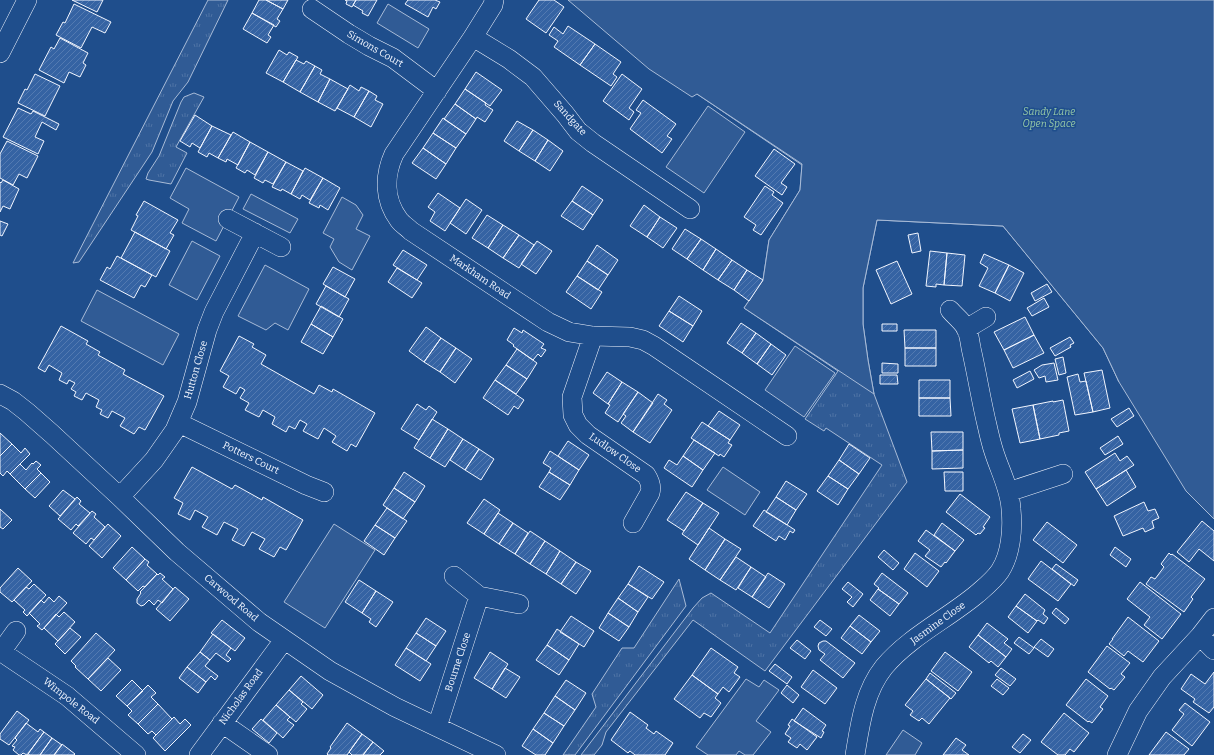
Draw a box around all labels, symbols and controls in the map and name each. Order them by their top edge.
street label: Simons Court [345,28,406,70]
street label: Sandgate [551,98,589,138]
park label: Sandy Lane Open Space [1022,106,1076,130]
street label: Markham Road [447,252,513,302]
street label: Hutton Close [182,339,210,401]
street label: Ludlow Close [587,431,643,475]
street label: Potters Court [221,439,282,477]
street label: Carwood Road [201,572,261,624]
street label: Jasmine Close [907,599,968,647]
street label: Bourne Close [443,631,473,693]
street label: Nicholas Road [217,667,265,727]
street label: Wimpole Road [41,675,101,727]

